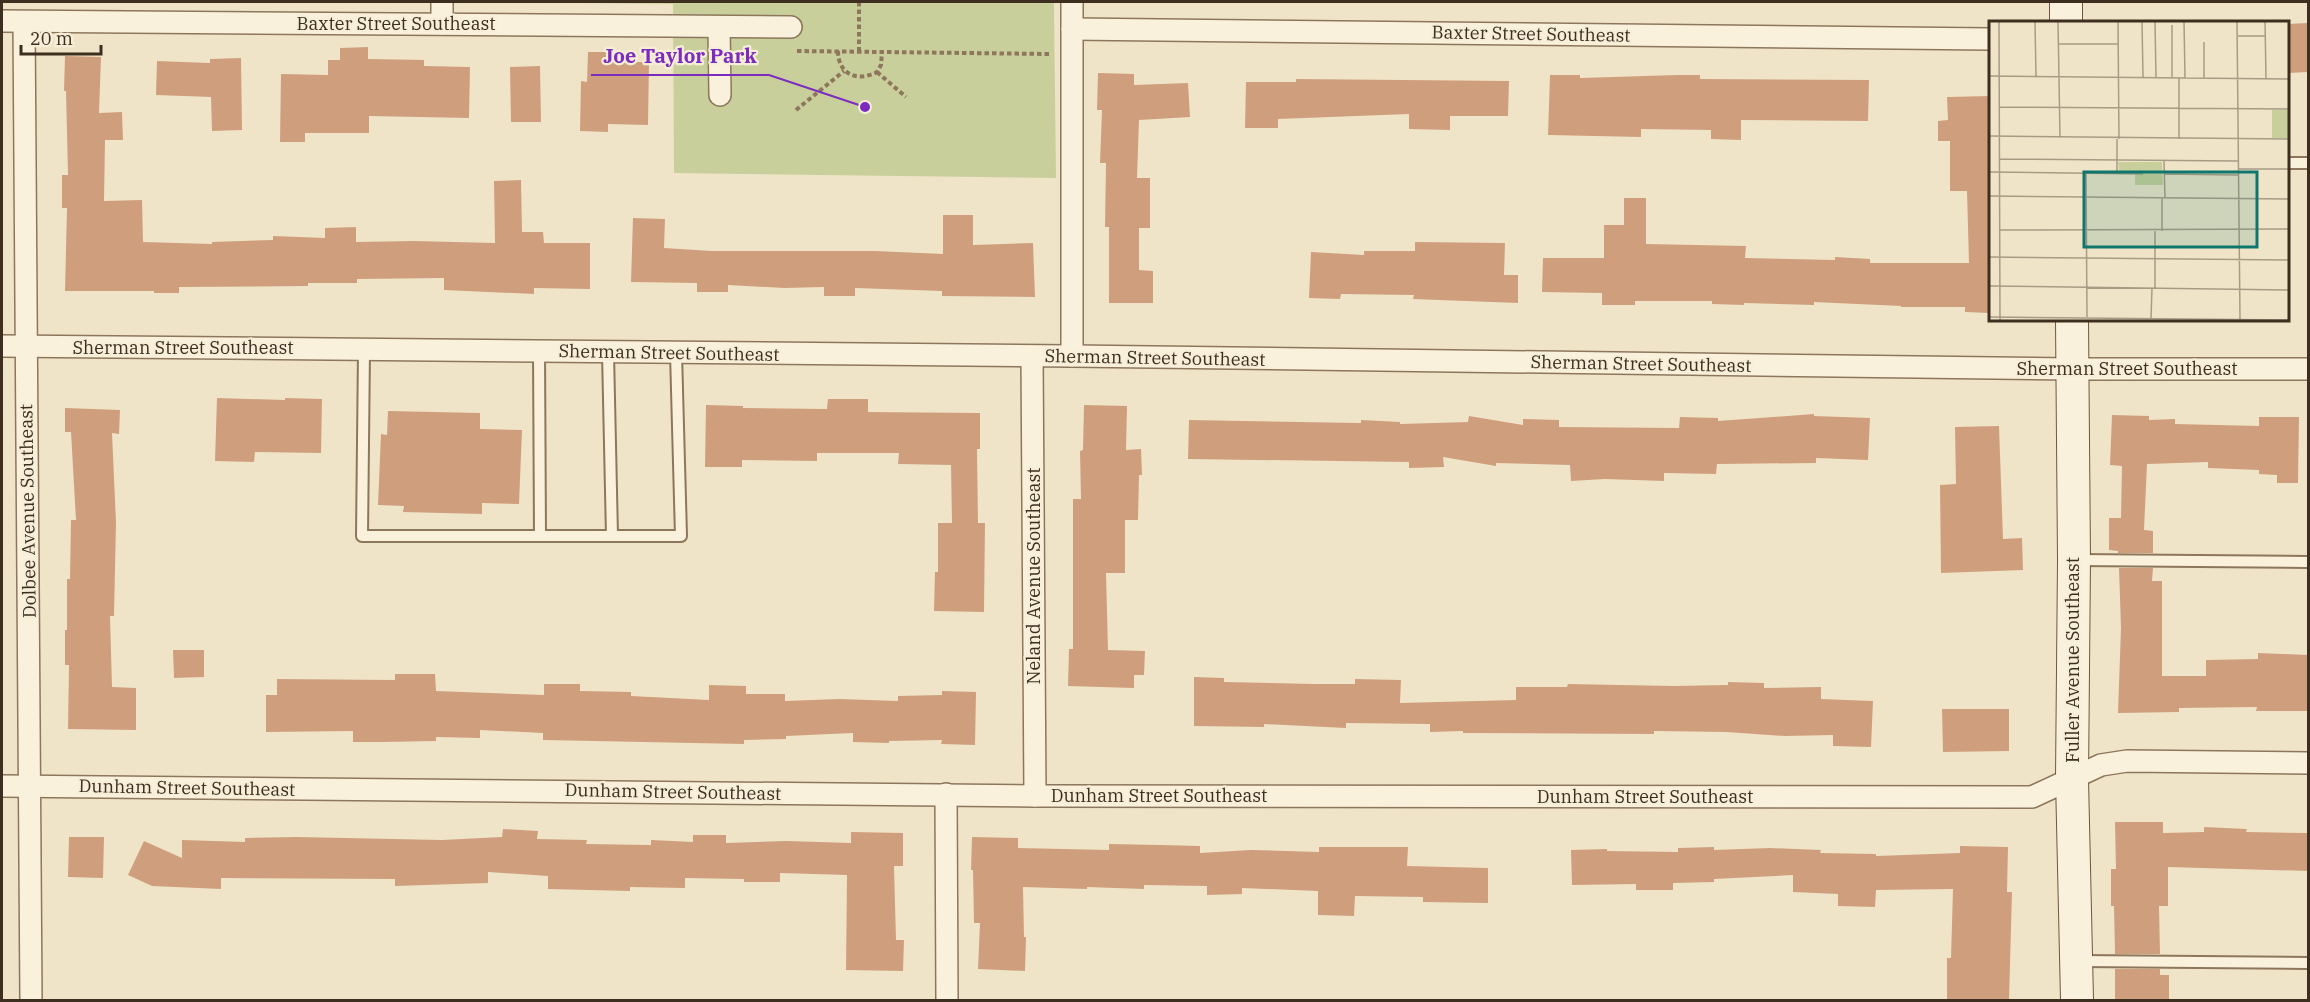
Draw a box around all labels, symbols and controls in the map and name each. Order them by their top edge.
street label: Baxter Street Southeast [296,12,496,35]
scale bar [21,18,100,56]
street label: Baxter Street Southeast [1431,20,1631,47]
inset map [1989,21,2289,321]
text: 20 m [30,27,73,50]
callout: Joe Taylor Park [591,37,769,75]
text: Joe Taylor Park [603,42,757,69]
street label: Sherman Street Southeast [73,336,293,359]
street label: Sherman Street Southeast [558,339,780,366]
street label: Sherman Street Southeast [1044,344,1266,371]
street label: Sherman Street Southeast [1530,350,1752,377]
street label: Sherman Street Southeast [2017,357,2237,380]
street label: Dolbee Avenue Southeast [14,404,41,618]
street label: Neland Avenue Southeast [1022,468,1045,685]
street label: Fuller Avenue Southeast [2061,557,2084,763]
street label: Dunham Street Southeast [79,774,296,801]
street label: Dunham Street Southeast [565,778,782,805]
street label: Dunham Street Southeast [1051,784,1267,807]
street label: Dunham Street Southeast [1537,785,1753,808]

